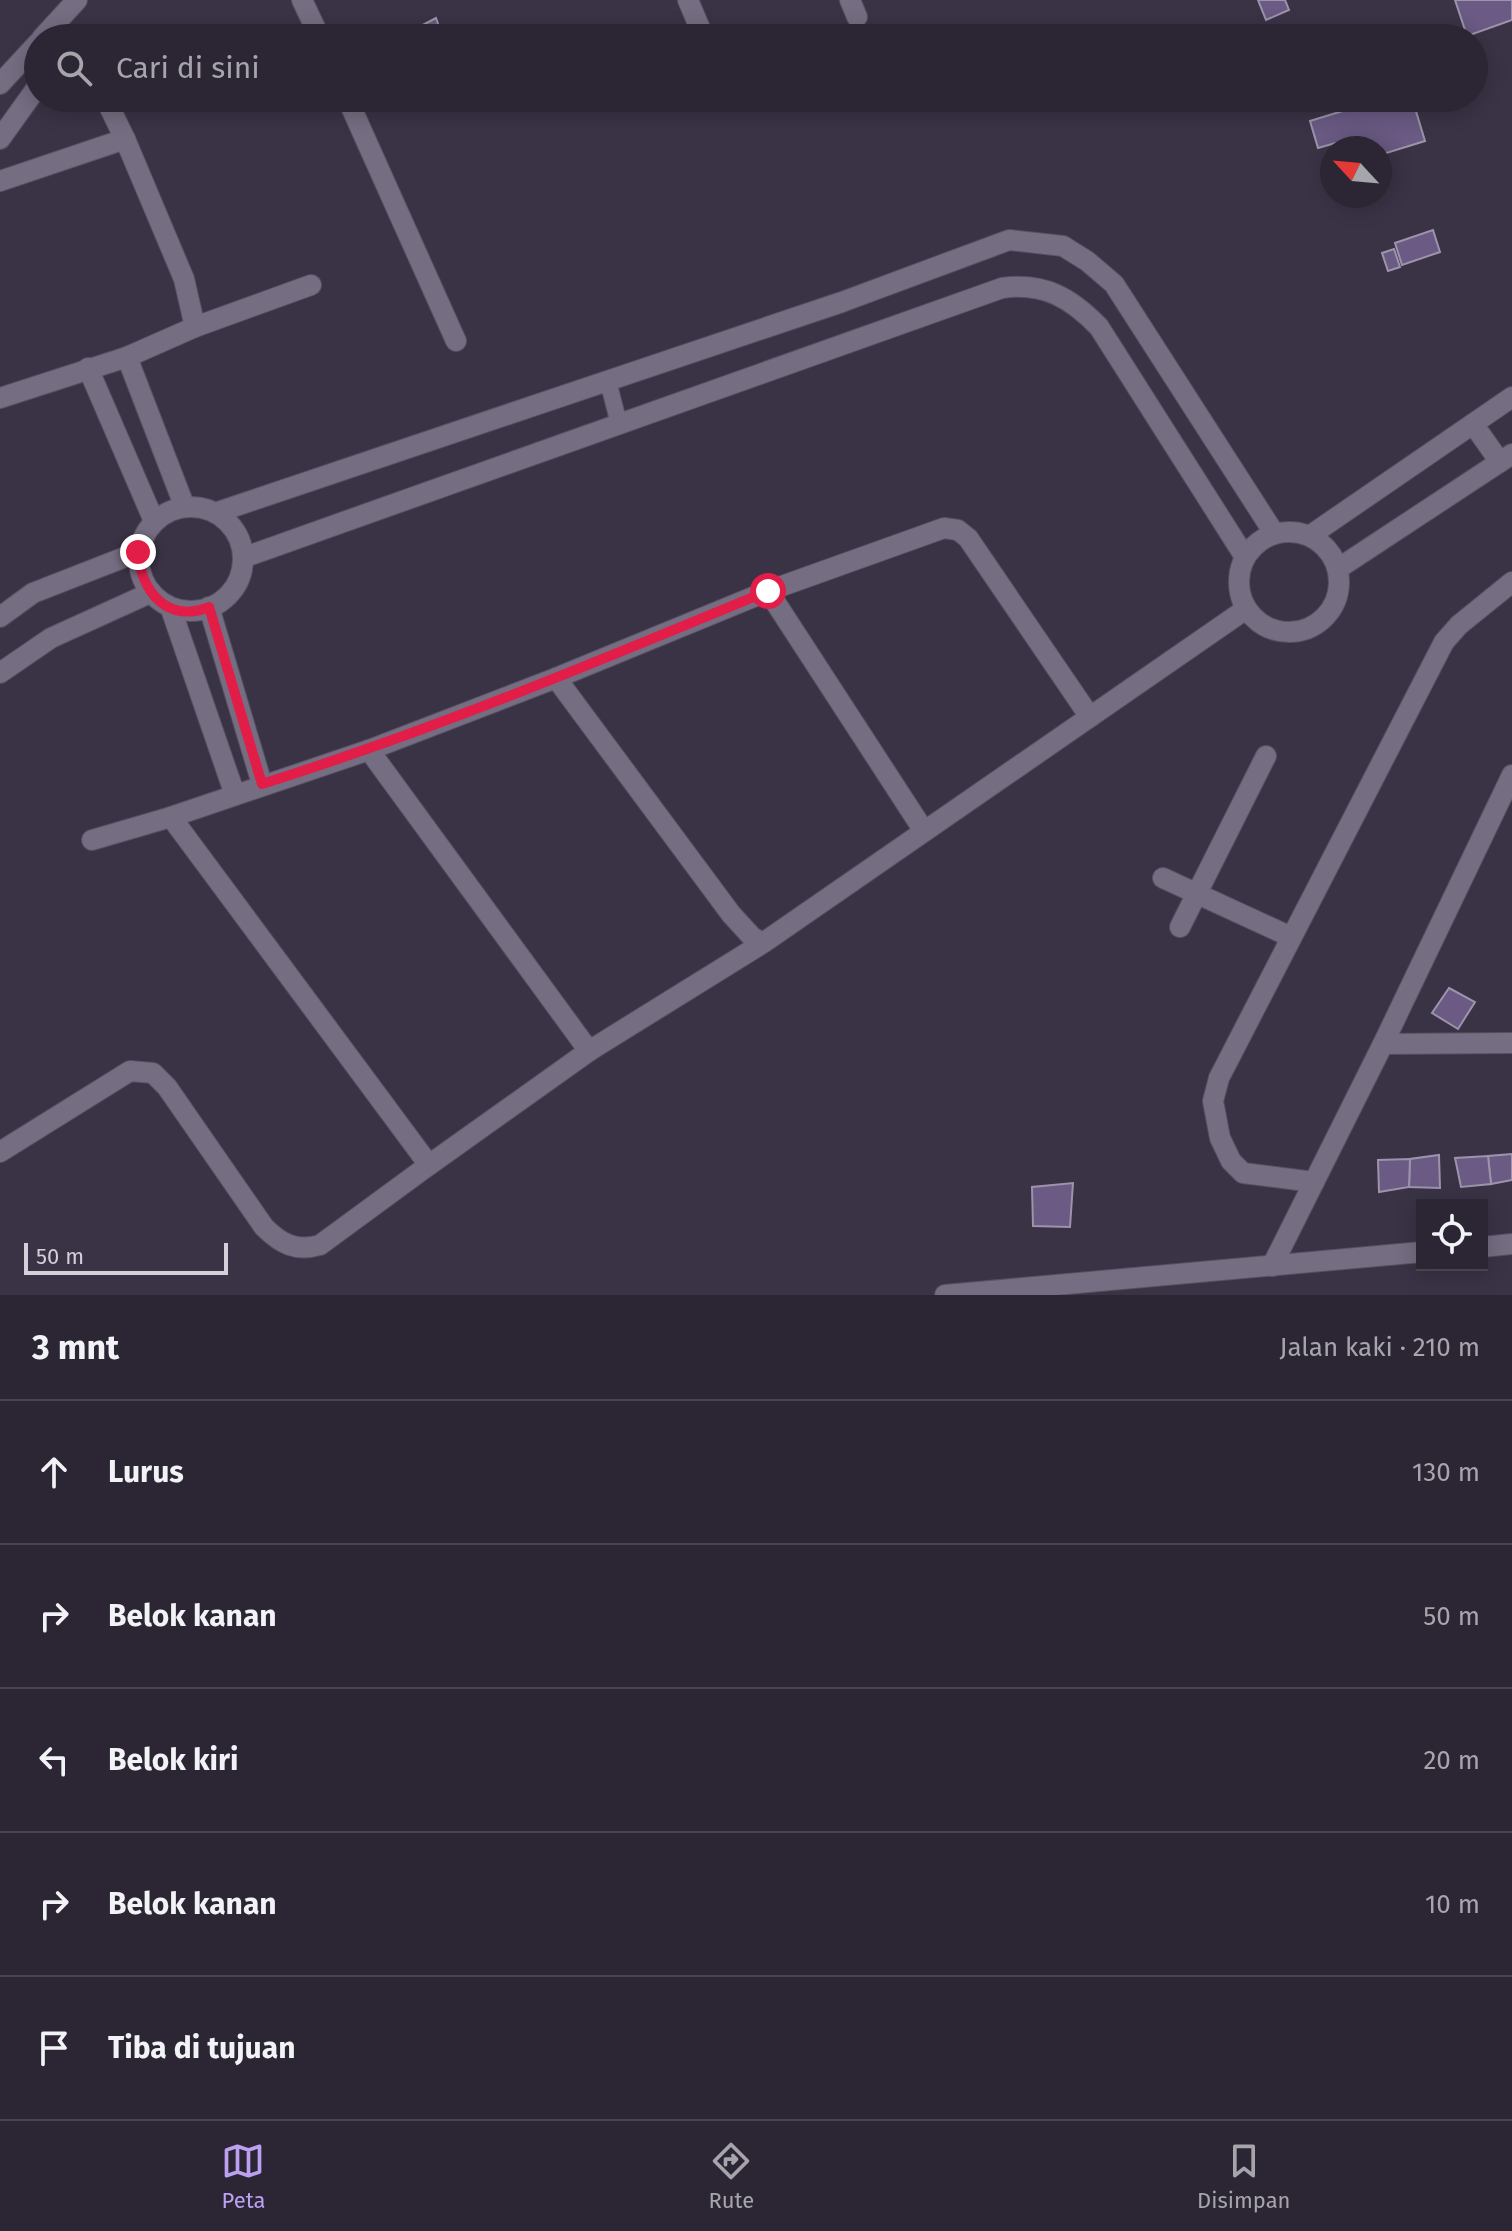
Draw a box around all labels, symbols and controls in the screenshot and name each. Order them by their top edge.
search box [24,24,1488,112]
icon: search [52,46,96,90]
text: Cari di sini [116,50,260,86]
north arrow [1320,136,1392,208]
route end [120,534,156,570]
route start [750,573,786,609]
map controls [1416,1199,1488,1271]
button: locate [1416,1199,1488,1271]
scale bar [24,1239,228,1275]
text: 50 m [36,1243,84,1270]
text: 3 mnt [32,1327,119,1368]
text: Jalan kaki · 210 m [1280,1332,1480,1363]
icon: ahead [32,1450,76,1494]
text: Lurus [108,1454,184,1490]
text: 130 m [1412,1457,1480,1488]
icon: right [32,1594,76,1638]
text: Belok kanan [108,1598,277,1634]
text: 50 m [1423,1601,1480,1632]
icon: left [32,1738,76,1782]
text: Belok kiri [108,1742,239,1778]
text: 20 m [1423,1745,1480,1776]
icon: right [32,1882,76,1926]
text: Belok kanan [108,1886,277,1922]
text: 10 m [1425,1889,1480,1920]
icon: arrive [32,2026,76,2070]
text: Tiba di tujuan [108,2030,295,2066]
tab: Peta [221,2139,265,2214]
tab: Rute [708,2139,754,2214]
tab: Disimpan [1197,2139,1291,2214]

